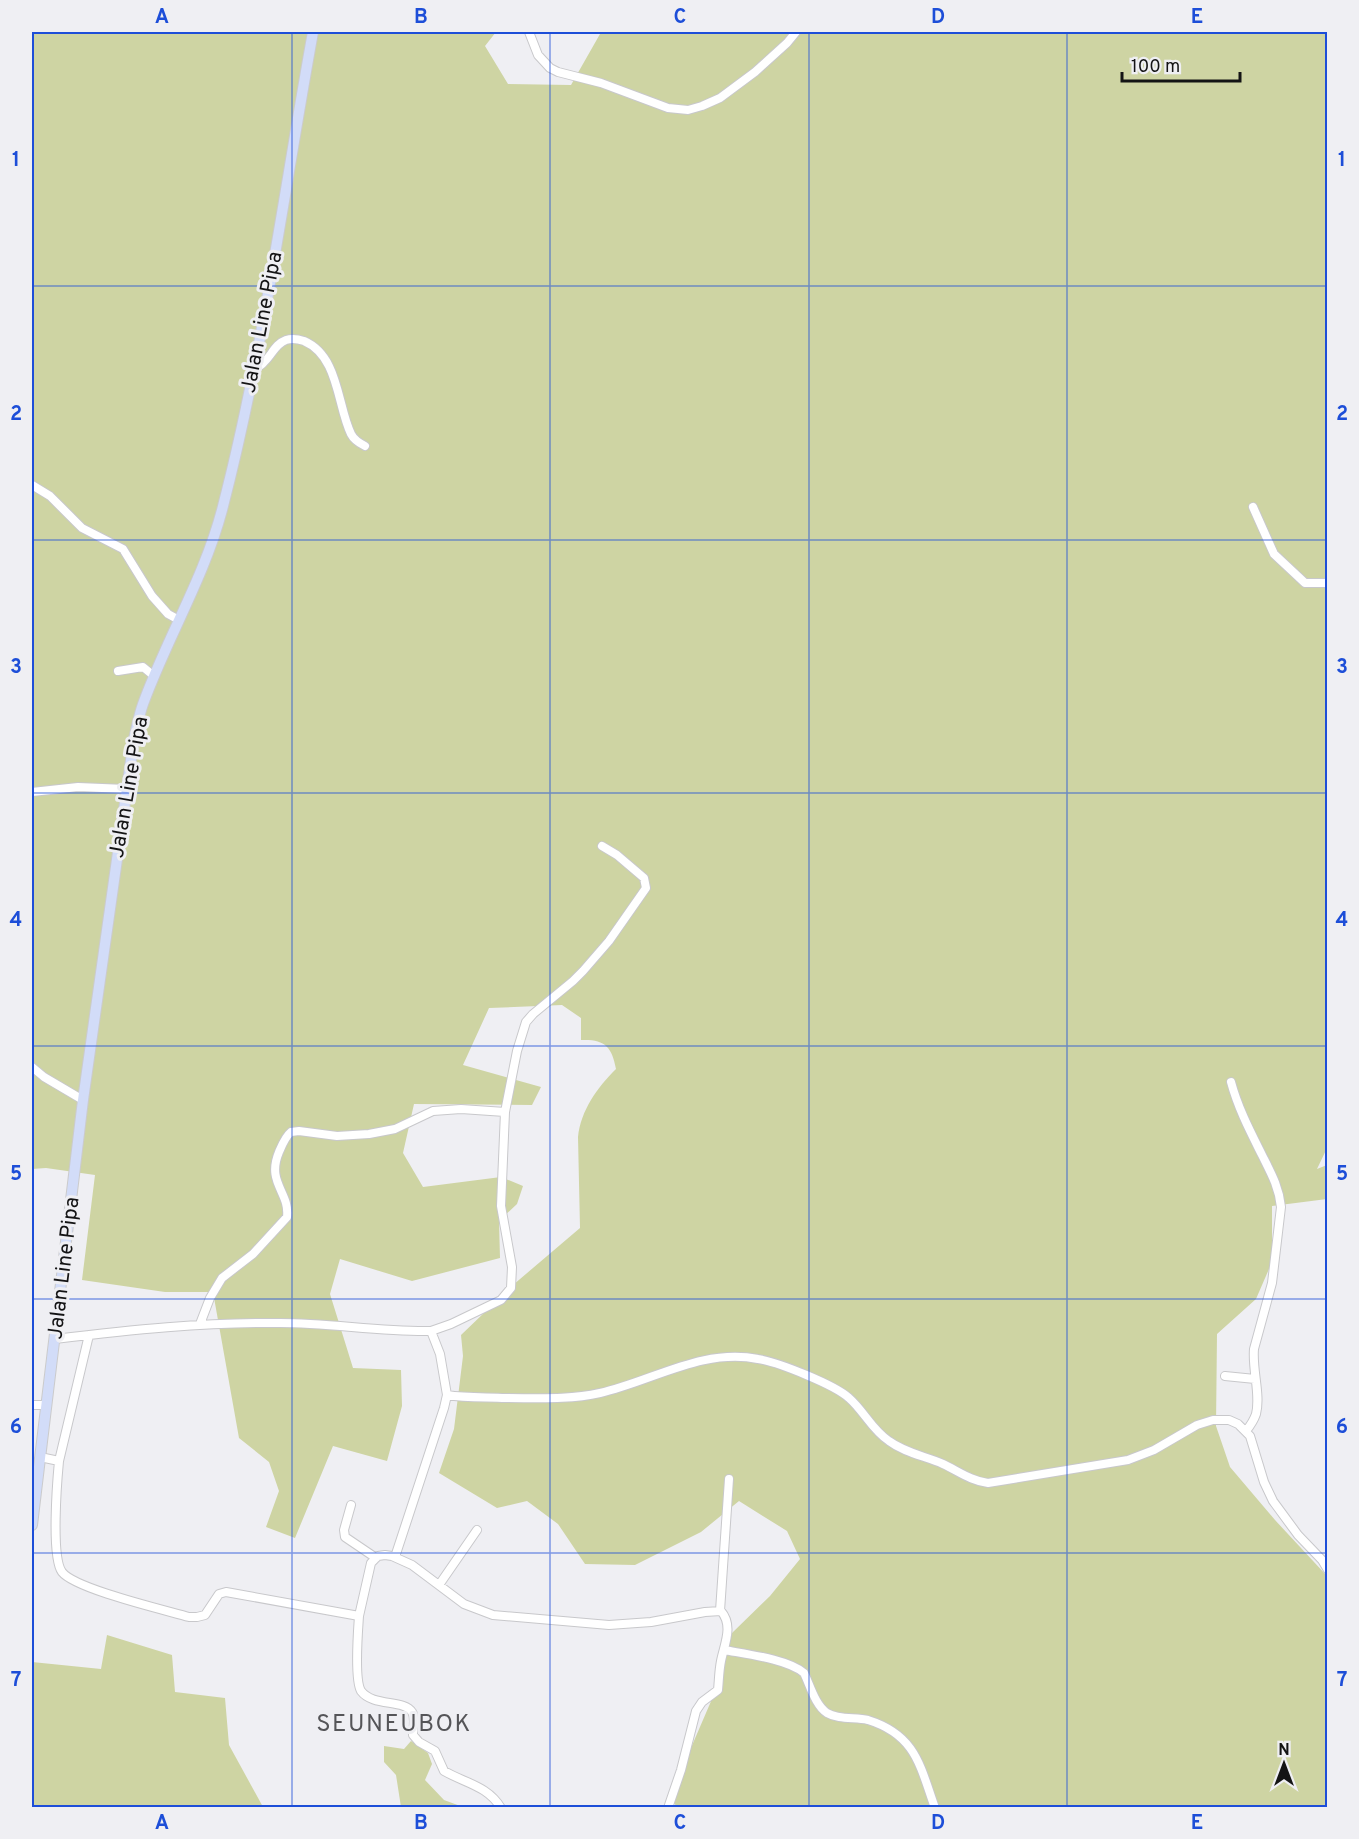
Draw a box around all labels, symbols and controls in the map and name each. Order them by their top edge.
text: A [155,5,169,31]
text: B [414,5,428,31]
text: C [674,5,686,31]
text: D [931,5,945,31]
text: E [1191,5,1203,31]
scale bar [1122,45,1240,83]
text: 100 m [1131,56,1180,79]
text: 1 [12,148,20,174]
text: 1 [1338,148,1346,174]
street label: Jalan Line Pipa [236,249,289,395]
text: 2 [10,402,22,428]
text: 2 [1336,402,1348,428]
text: 3 [10,655,22,681]
text: 3 [1336,655,1348,681]
street label: Jalan Line Pipa [104,714,155,860]
text: 4 [10,908,22,934]
text: 4 [1336,908,1348,934]
text: 5 [10,1162,22,1188]
text: 5 [1336,1162,1348,1188]
street label: Jalan Line Pipa [42,1195,87,1341]
text: 6 [10,1415,22,1441]
text: 6 [1336,1415,1348,1441]
text: 7 [11,1668,21,1694]
text: 7 [1337,1668,1347,1694]
district label: SEUNEUBOK [316,1710,472,1740]
north arrow [1254,1734,1314,1794]
text: N [1278,1741,1290,1761]
text: A [155,1811,169,1837]
text: B [414,1811,428,1837]
text: C [674,1811,686,1837]
text: D [931,1811,945,1837]
text: E [1191,1811,1203,1837]

